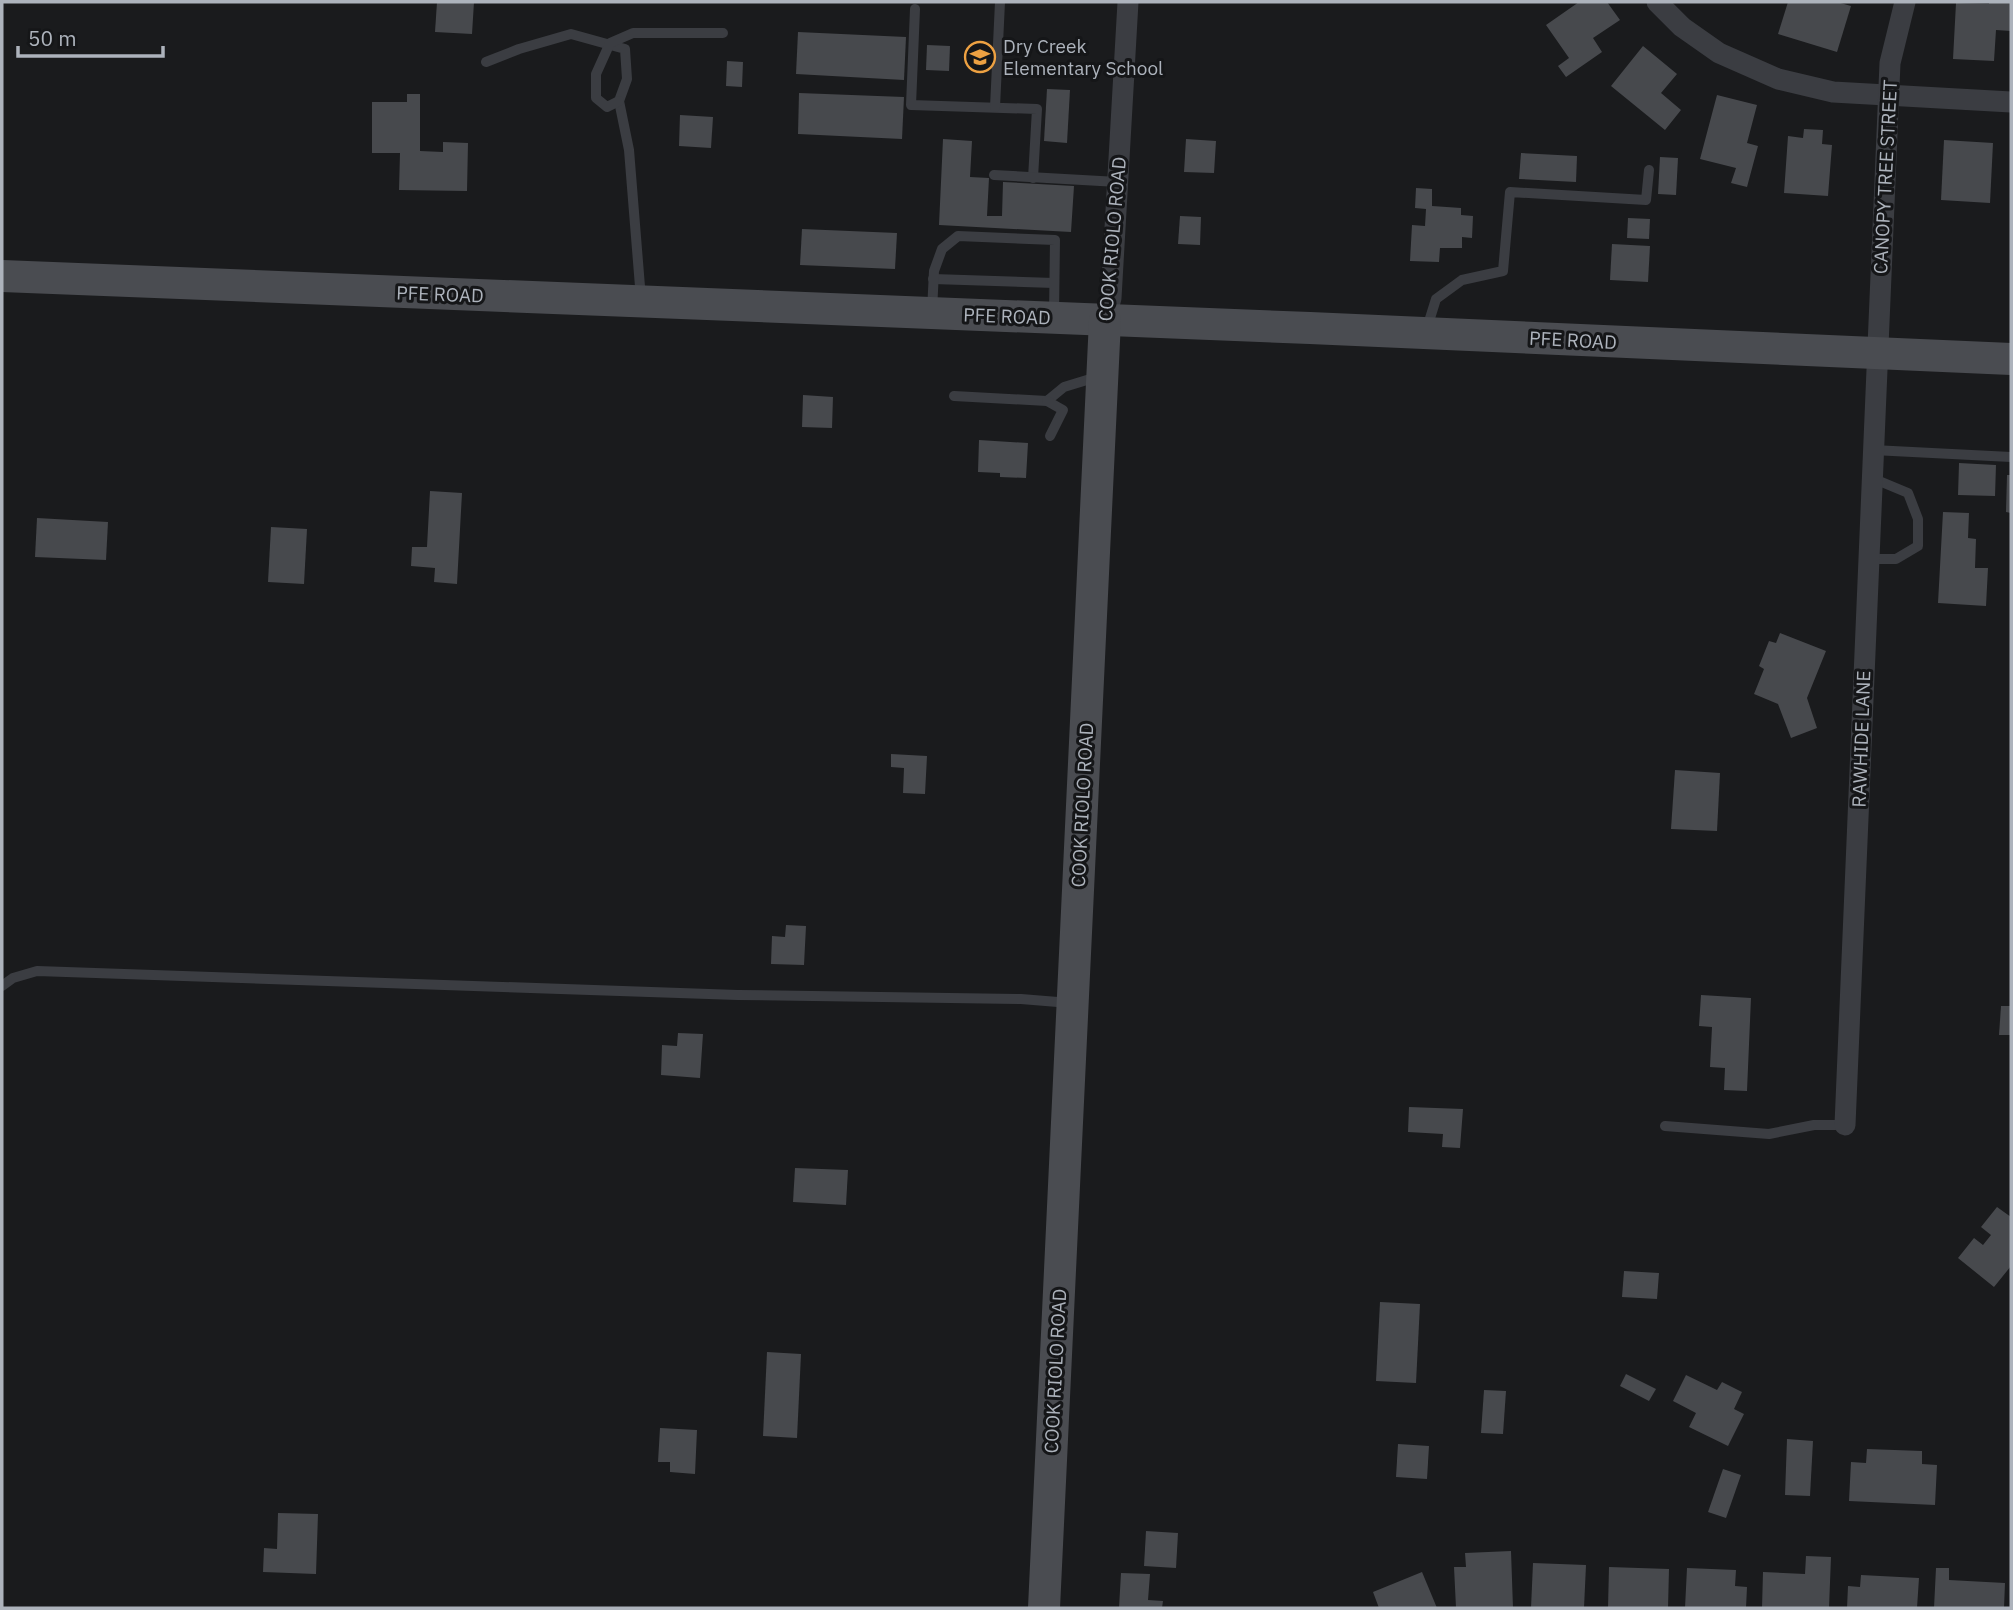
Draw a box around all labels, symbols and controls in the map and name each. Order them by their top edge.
scale bar [18,14,163,58]
text: 50 m [28,24,77,52]
place label: Dry Creek Elementary School [1003,34,1163,80]
school or university icon: Dry Creek Elementary School [963,40,997,74]
street label: CANOPY TREE STREET [1868,79,1902,275]
street label: COOK RIOLO ROAD [1093,156,1131,322]
street label: PFE ROAD [396,280,484,308]
street label: PFE ROAD [963,302,1051,330]
street label: PFE ROAD [1529,326,1617,354]
street label: RAWHIDE LANE [1847,670,1875,808]
street label: COOK RIOLO ROAD [1066,722,1098,888]
street label: COOK RIOLO ROAD [1039,1288,1071,1454]

